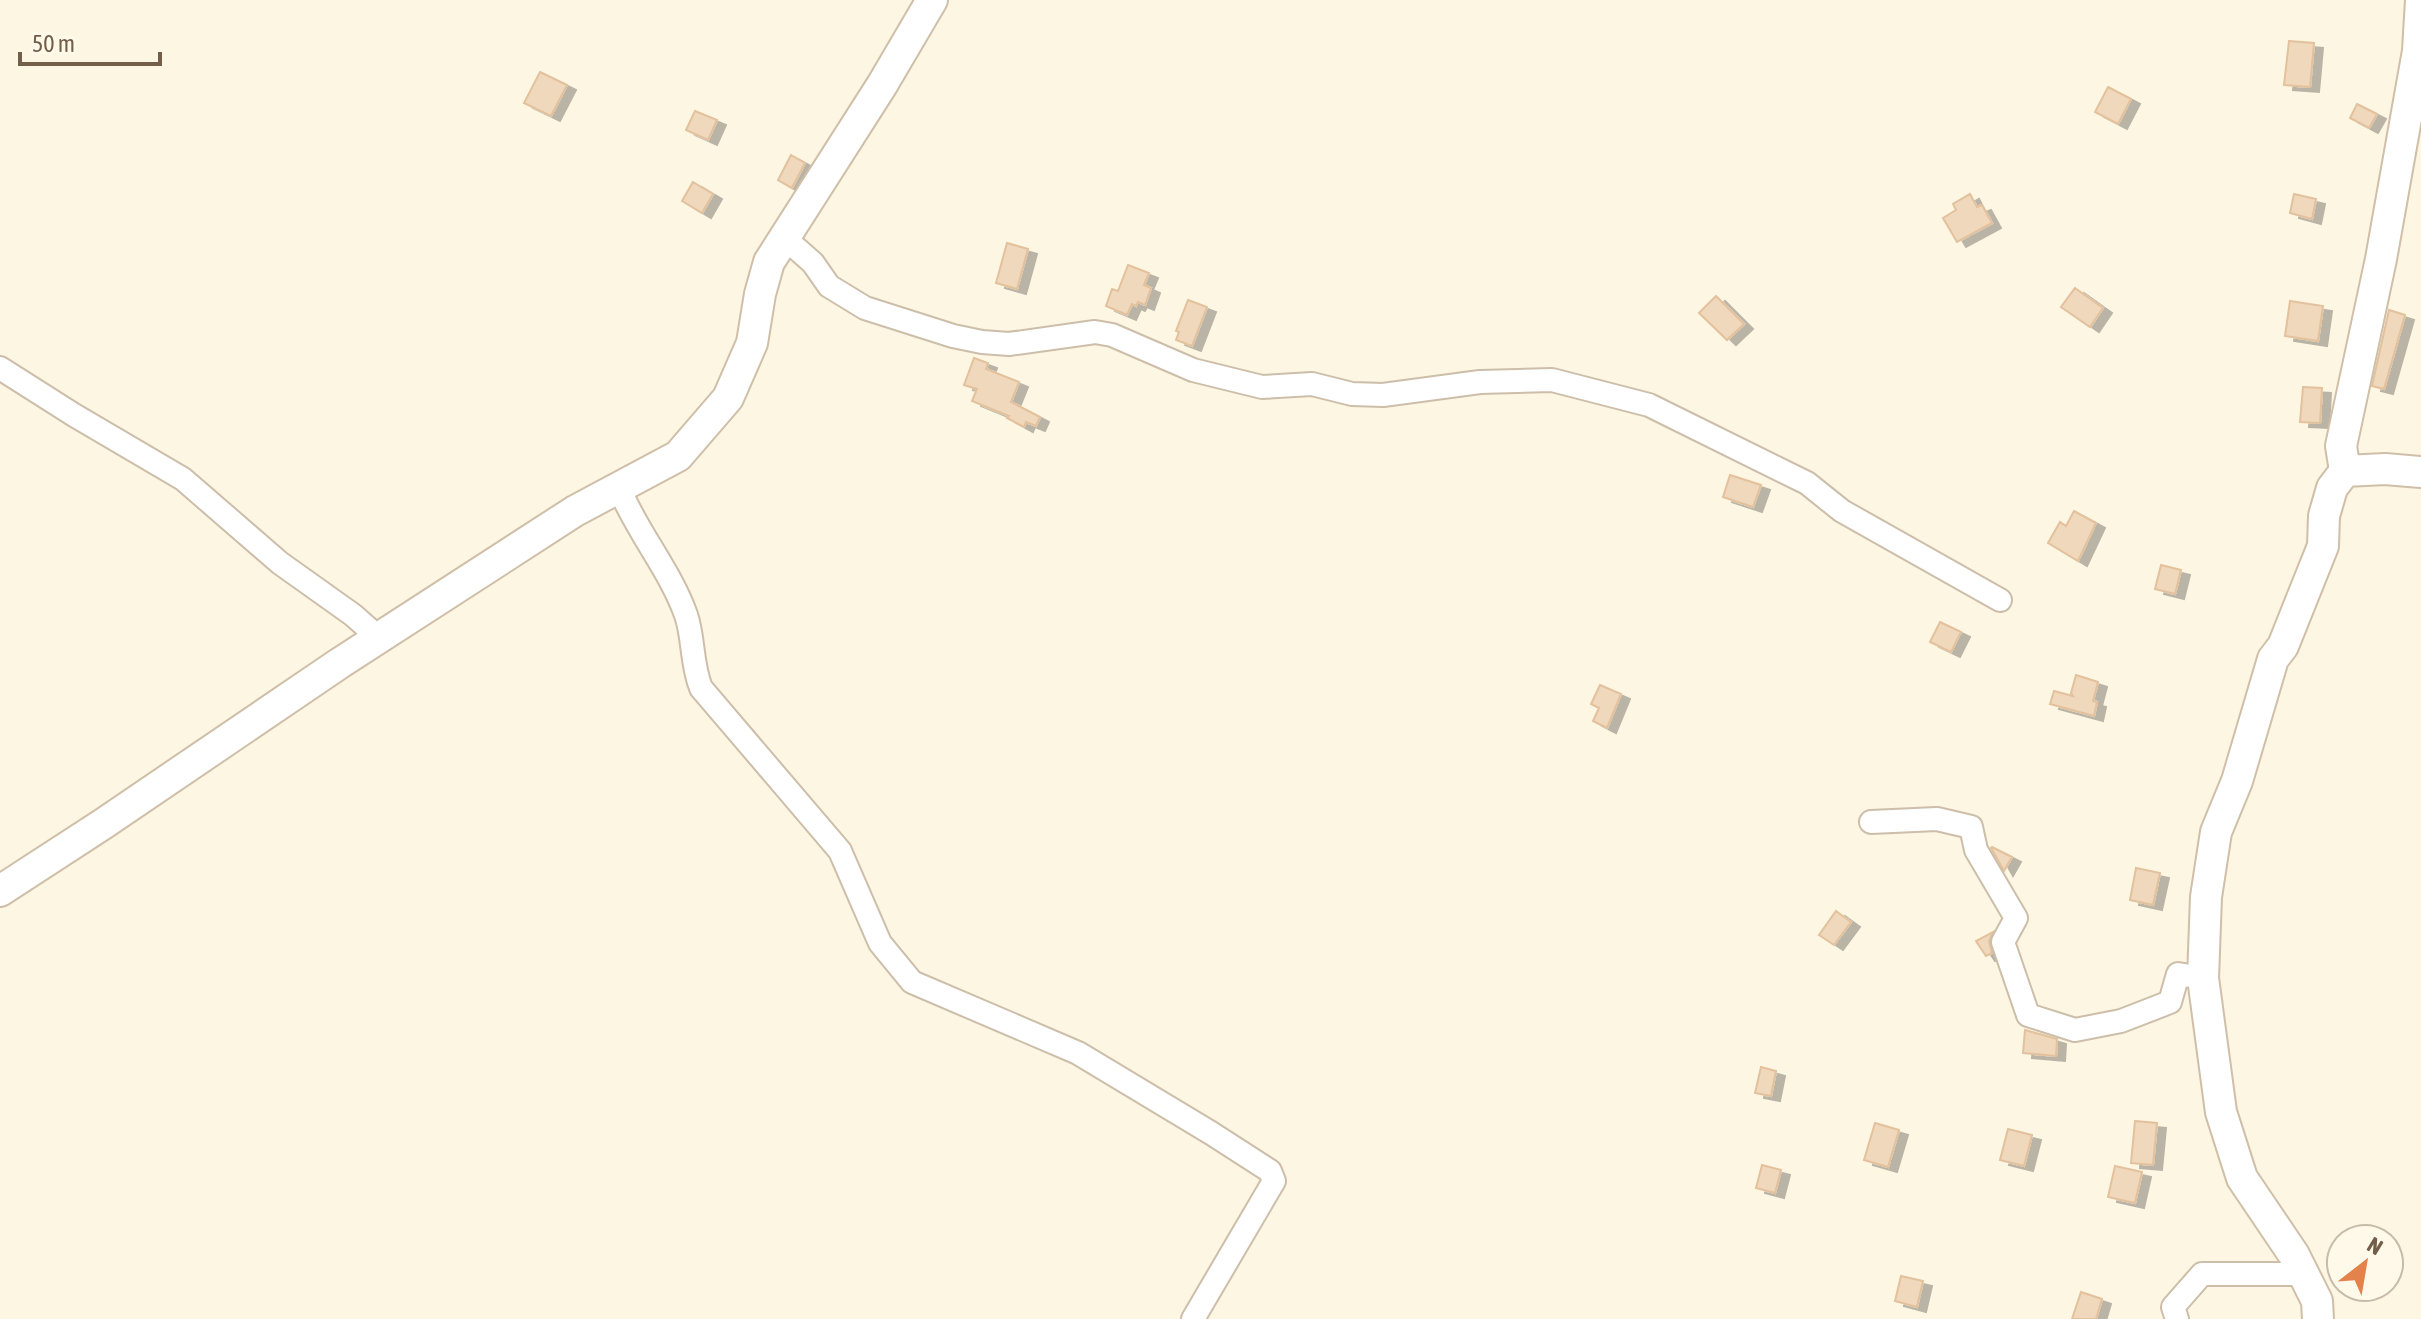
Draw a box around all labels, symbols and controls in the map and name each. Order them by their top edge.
scale bar [20,16,160,66]
text: 50 m [32,30,75,57]
north arrow [2325,1223,2405,1303]
text: N [2363,1231,2388,1260]

